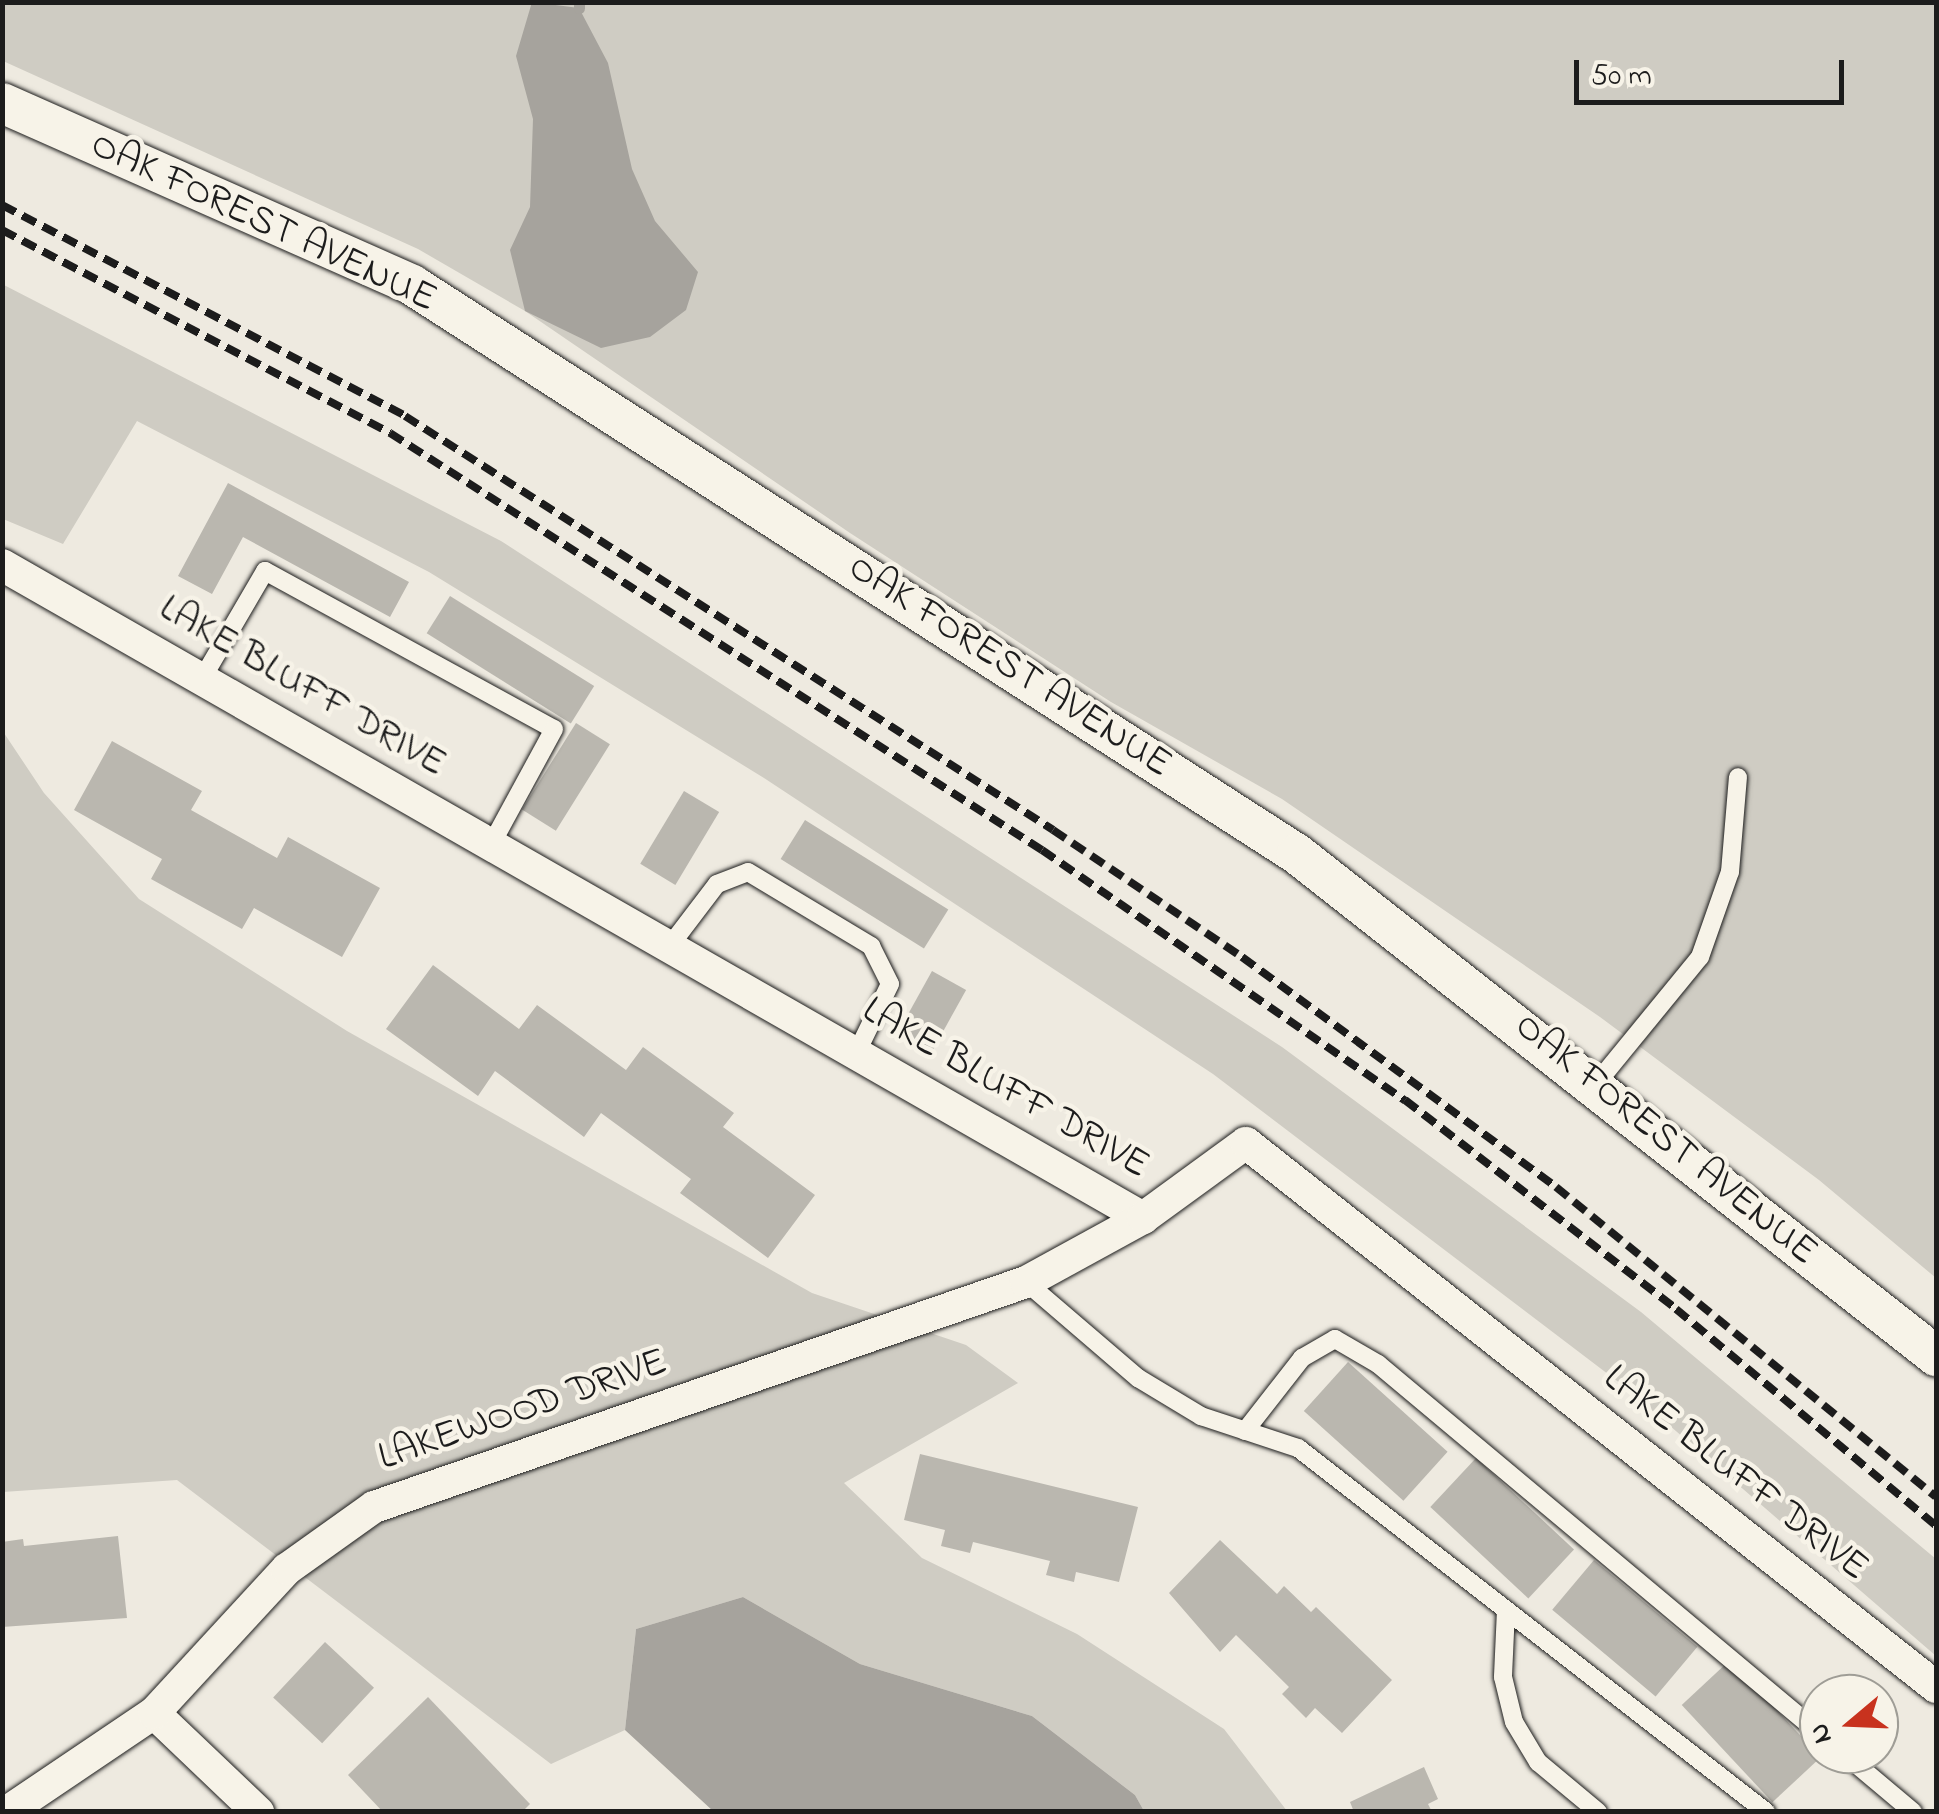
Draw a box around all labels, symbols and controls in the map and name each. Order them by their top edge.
scale bar [1579,40,1849,102]
text: 50 m [1591,55,1652,99]
street label: OAK FOREST AVENUE [82,122,444,324]
street label: OAK FOREST AVENUE [838,544,1180,790]
street label: LAKE BLUFF DRIVE [150,585,454,789]
street label: LAKE BLUFF DRIVE [853,987,1157,1191]
street label: OAK FOREST AVENUE [1504,1003,1826,1277]
street label: LAKEWOOD DRIVE [372,1339,674,1483]
street label: LAKE BLUFF DRIVE [1593,1356,1877,1592]
north arrow [1799,1674,1899,1774]
text: N [1800,1718,1845,1749]

